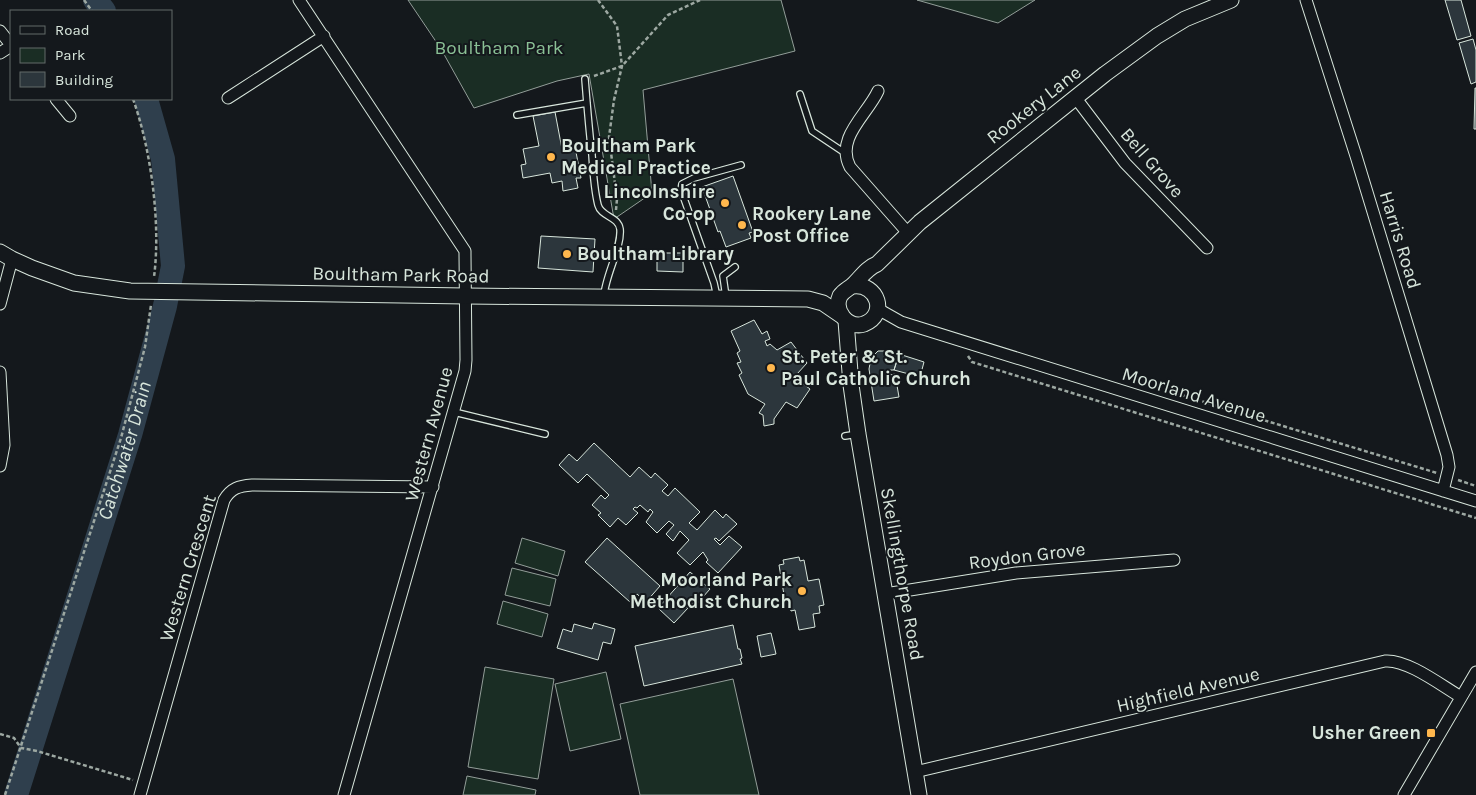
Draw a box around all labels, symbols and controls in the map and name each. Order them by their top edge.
legend [10,10,172,100]
text: Road [55,21,90,39]
park label: Boultham Park [435,37,564,59]
text: Park [55,46,85,64]
street label: Rookery Lane [982,61,1086,149]
text: Building [55,71,113,89]
street label: Bell Grove [1116,124,1188,202]
place label: Boultham Park Medical Practice [561,135,711,179]
marker: Boultham Park Medical Practice [545,151,557,163]
place label: Lincolnshire Co-op [603,181,715,225]
street label: Harris Road [1375,189,1425,291]
marker: Lincolnshire Co-op [719,197,731,209]
place label: Rookery Lane Post Office [752,203,871,247]
marker: Rookery Lane Post Office [736,219,748,231]
place label: Boultham Library [577,243,734,265]
marker: Boultham Library [561,248,573,260]
street label: Boultham Park Road [312,262,490,288]
place label: St. Peter & St. Paul Catholic Church [781,346,971,390]
marker: St. Peter & St. Paul Catholic Church [765,362,777,374]
street label: Moorland Avenue [1119,363,1269,427]
street label: Western Avenue [400,364,458,504]
water label: Catchwater Drain [92,379,156,523]
street label: Skellingthorpe Road [876,486,928,662]
street label: Western Crescent [155,492,221,644]
street label: Roydon Grove [967,538,1087,574]
place label: Moorland Park Methodist Church [630,569,792,613]
marker: Moorland Park Methodist Church [796,585,808,597]
street label: Highfield Avenue [1114,663,1262,717]
place label: Usher Green [1311,722,1421,744]
marker: Usher Green [1425,727,1437,739]

